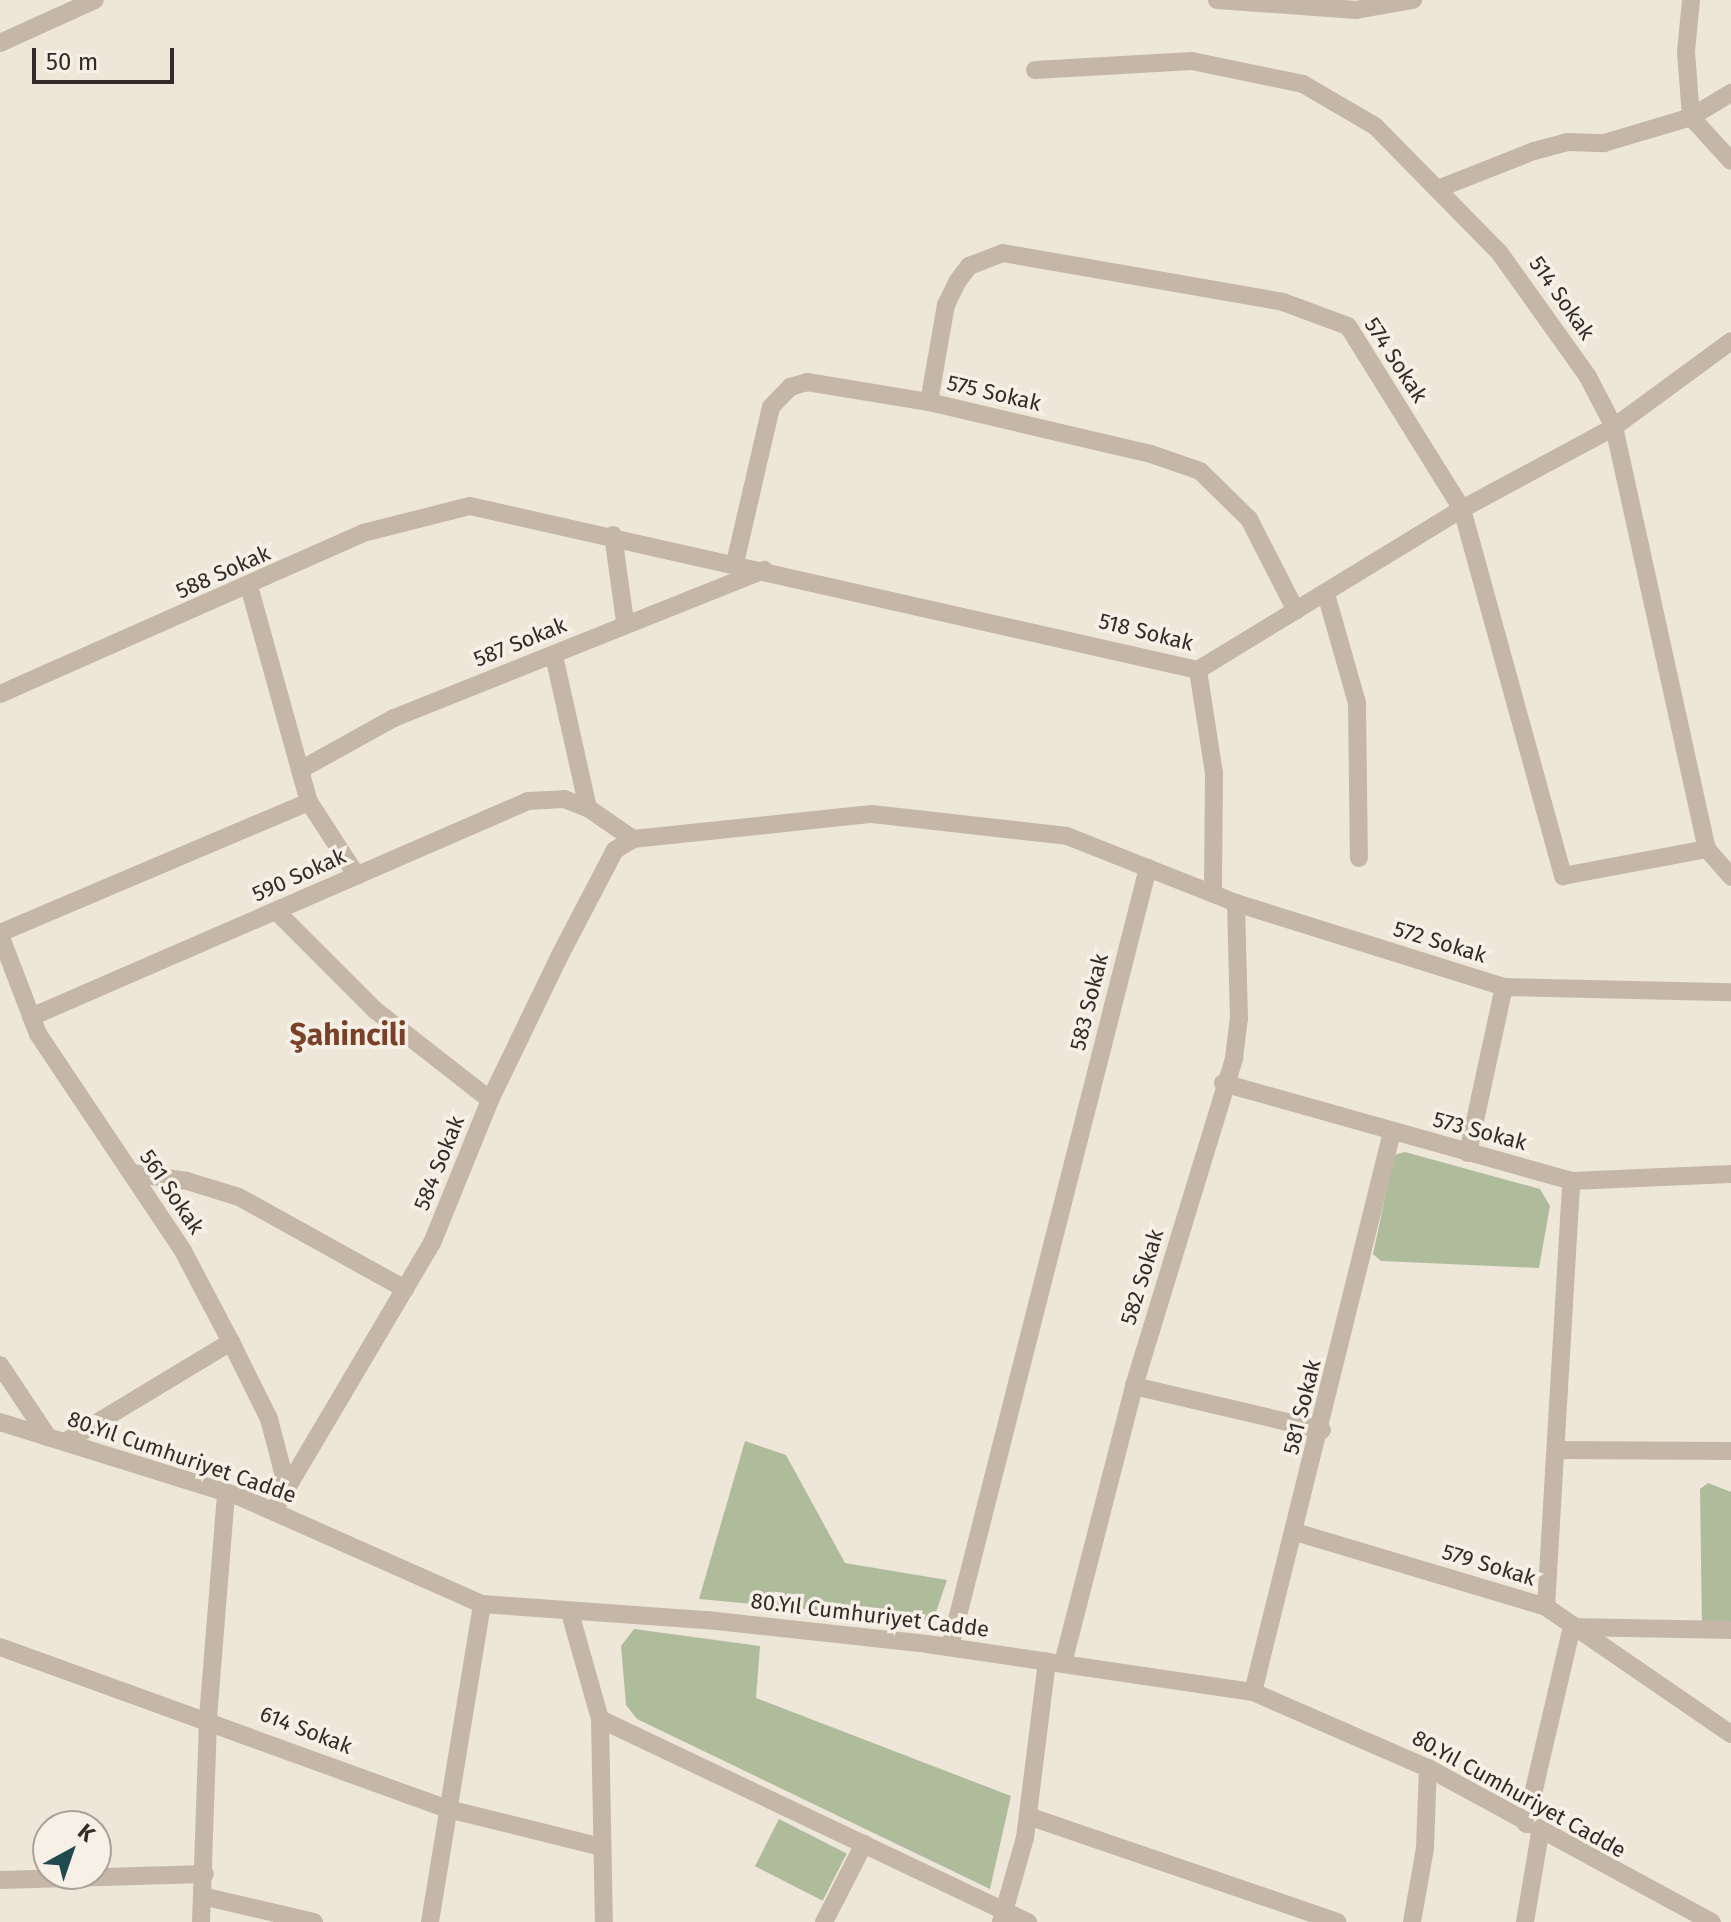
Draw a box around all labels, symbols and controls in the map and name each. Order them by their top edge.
scale bar [36,32,178,82]
text: 50 m [46,48,98,76]
street label: 514 Sokak [1524,251,1600,345]
street label: 574 Sokak [1359,313,1433,407]
street label: 575 Sokak [944,369,1044,417]
street label: 588 Sokak [172,540,274,604]
street label: 518 Sokak [1096,608,1196,656]
street label: 587 Sokak [470,612,570,672]
street label: 590 Sokak [248,843,350,907]
street label: 572 Sokak [1390,915,1490,969]
street label: 583 Sokak [1064,951,1114,1053]
district label: Şahincili [290,1017,406,1053]
street label: 573 Sokak [1430,1106,1530,1156]
street label: 584 Sokak [408,1112,470,1214]
street label: 561 Sokak [134,1145,210,1239]
street label: 582 Sokak [1115,1226,1169,1328]
street label: 581 Sokak [1277,1357,1327,1457]
street label: 80.Yıl Cumhuriyet Cadde [64,1405,300,1509]
street label: 579 Sokak [1439,1538,1539,1592]
street label: 80.Yıl Cumhuriyet Cadde [749,1587,991,1643]
street label: 614 Sokak [256,1700,356,1760]
street label: 80.Yıl Cumhuriyet Cadde [1408,1724,1630,1864]
north arrow [32,1810,112,1890]
text: K [72,1818,100,1848]

